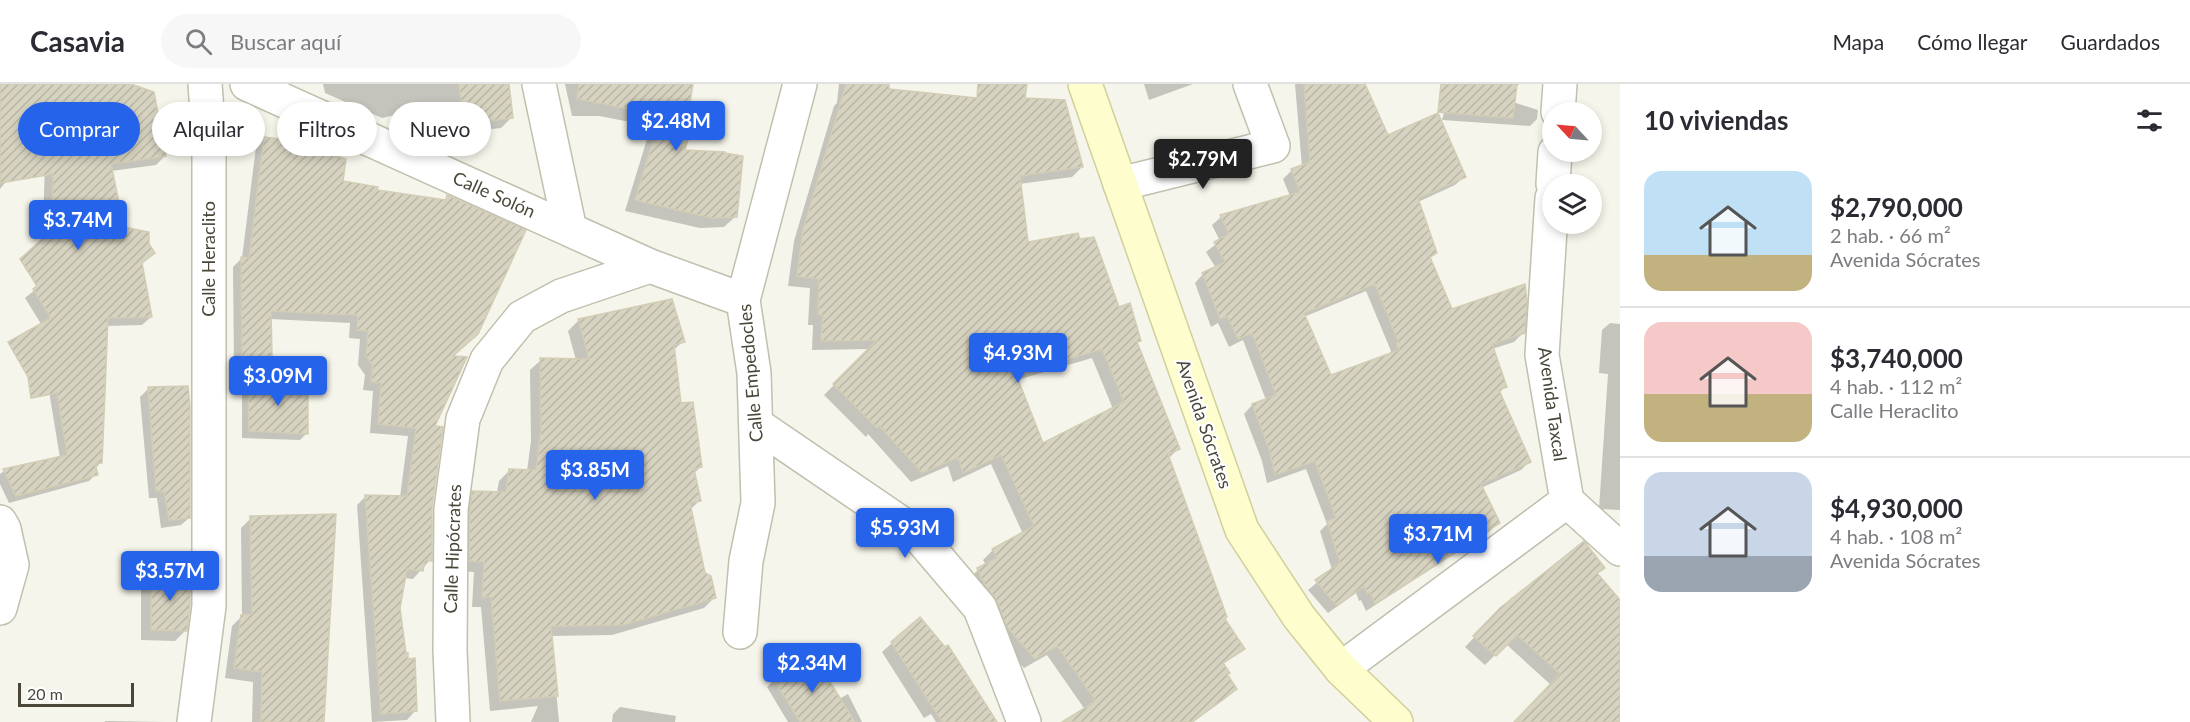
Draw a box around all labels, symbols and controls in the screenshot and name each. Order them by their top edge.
search box [161,14,581,68]
text: Casavia [30,24,125,58]
icon: search [182,25,215,58]
text: Buscar aquí [230,28,341,55]
text: Mapa [1832,29,1884,54]
text: Cómo llegar [1917,29,2028,54]
text: Guardados [2061,29,2160,54]
pin: $2.48M [627,101,725,152]
chip: Comprar [18,102,140,156]
chip: Alquilar [152,102,265,156]
chip: Filtros [277,102,377,156]
chip: Nuevo [389,102,491,156]
north arrow [1542,102,1602,162]
map controls [1542,102,1602,234]
text: 10 viviendas [1644,104,1788,136]
icon: filters [2133,104,2166,137]
text: $2.48M [641,108,711,132]
pin: $2.79M [1154,139,1252,190]
text: $2.79M [1168,146,1238,170]
street label: Calle Solón [450,166,539,222]
button: layers [1542,174,1602,234]
text: $2,790,000 [1830,191,1963,223]
icon: home [1692,195,1764,267]
pin: $3.74M [29,200,127,251]
street label: Calle Heraclito [197,201,219,317]
text: $3.74M [43,207,113,231]
text: 2 hab. · 66 m² [1830,223,1951,247]
text: Avenida Sócrates [1830,247,1981,271]
street label: Calle Empedocles [733,303,767,443]
pin: $4.93M [969,333,1067,384]
text: $4.93M [983,340,1053,364]
text: $3,740,000 [1830,342,1963,374]
street label: Avenida Taxcal [1534,345,1572,463]
icon: home [1692,346,1764,418]
pin: $3.09M [229,356,327,407]
street label: Avenida Sócrates [1172,356,1237,491]
text: $3.09M [243,363,313,387]
text: 4 hab. · 112 m² [1830,374,1962,398]
text: Calle Heraclito [1830,398,1959,422]
pin: $3.85M [546,450,644,501]
text: $3.85M [560,457,630,481]
street label: Calle Hipócrates [439,484,465,614]
text: $4,930,000 [1830,492,1963,524]
icon: home [1692,496,1764,568]
pin: $5.93M [856,508,954,559]
pin: $3.71M [1389,514,1487,565]
text: $5.93M [870,515,940,539]
text: $3.71M [1403,521,1473,545]
text: 4 hab. · 108 m² [1830,524,1962,548]
text: Avenida Sócrates [1830,548,1981,572]
pin: $3.57M [121,551,219,602]
text: $3.57M [135,558,205,582]
pin: $2.34M [763,643,861,694]
text: $2.34M [777,650,847,674]
scale bar [18,680,134,708]
text: 20 m [27,684,63,703]

